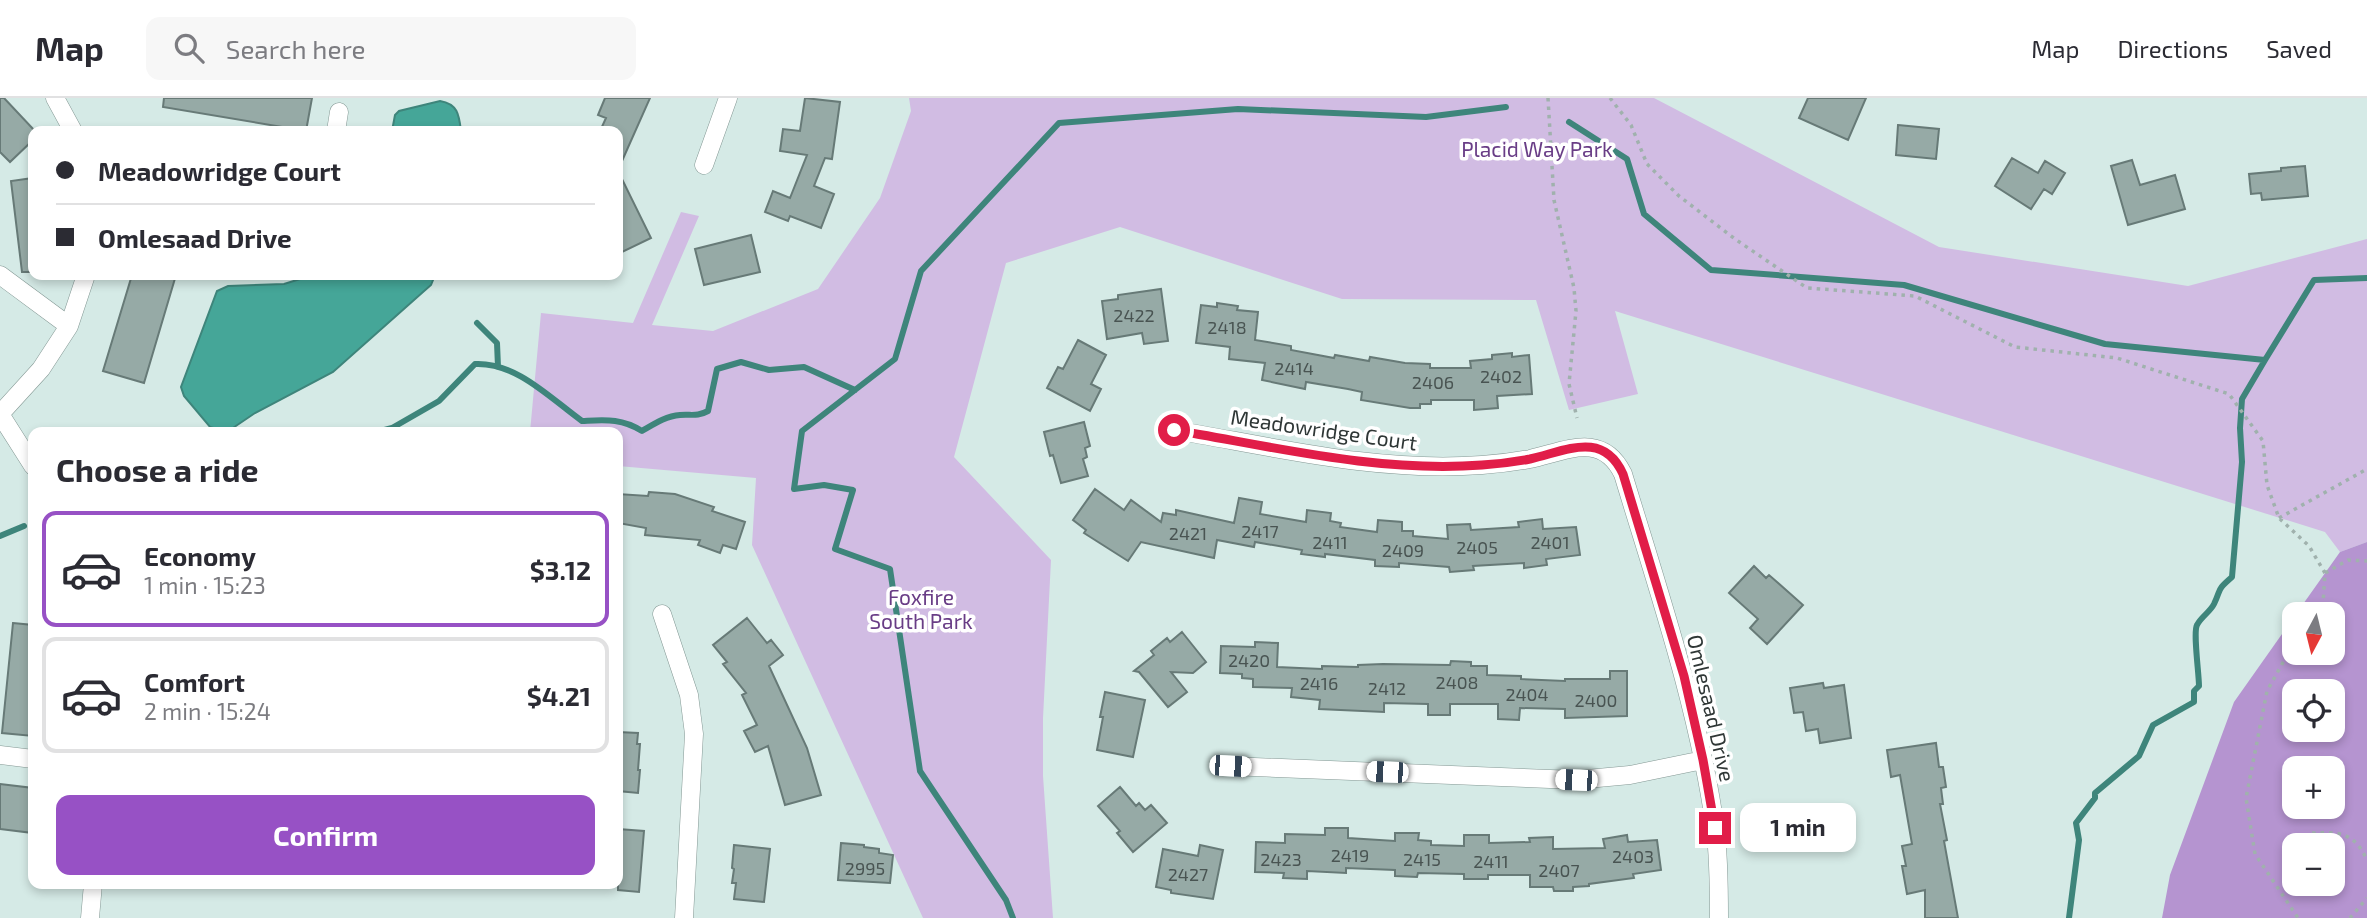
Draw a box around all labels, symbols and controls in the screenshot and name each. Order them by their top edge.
search box [146,17,636,80]
text: Map [35,28,104,68]
icon: search [170,29,208,67]
text: Search here [226,33,365,64]
text: Map [2031,34,2079,63]
text: Directions [2117,34,2228,63]
text: Saved [2266,34,2332,63]
park label: Placid Way Park [1461,136,1613,161]
text: Meadowridge Court [98,155,341,186]
text: Omlesaad Drive [98,222,292,253]
house number: 2422 [1113,304,1155,326]
house number: 2418 [1207,316,1247,338]
house number: 2414 [1274,357,1314,379]
house number: 2402 [1480,365,1522,387]
house number: 2406 [1412,371,1454,393]
street label: Meadowridge Court [1229,404,1419,454]
route start [1158,414,1190,446]
text: Choose a ride [56,450,259,488]
house number: 2417 [1241,520,1279,542]
house number: 2421 [1169,522,1207,544]
house number: 2411 [1312,531,1348,553]
house number: 2401 [1530,531,1570,553]
house number: 2405 [1456,536,1498,558]
icon: car [60,538,123,601]
house number: 2409 [1382,539,1424,561]
text: Economy [144,540,256,571]
text: $3.12 [530,554,591,585]
text: 1 min · 15:23 [144,571,266,599]
park label: Foxfire South Park [869,584,973,633]
north arrow [2282,602,2345,665]
map controls [2282,602,2345,896]
street label: Omlesaad Drive [1683,632,1741,784]
house number: 2420 [1228,649,1270,671]
icon: car [60,664,123,727]
text: Comfort [144,666,245,697]
house number: 2408 [1436,671,1478,693]
house number: 2416 [1300,672,1338,694]
house number: 2412 [1368,677,1406,699]
button: locate [2282,679,2345,742]
text: $4.21 [527,680,591,711]
house number: 2404 [1505,683,1549,705]
house number: 2400 [1575,689,1617,711]
text: 2 min · 15:24 [144,697,271,725]
car [1209,754,1252,778]
button: + [2282,756,2345,819]
car [1366,761,1409,783]
car [1555,769,1598,791]
button: Confirm [56,795,595,875]
callout: 1 min [1740,804,1855,852]
route end [1699,812,1731,844]
text: 1 min [1770,813,1826,841]
button: − [2282,833,2345,896]
house number: 2419 [1331,844,1369,866]
house number: 2403 [1612,845,1654,867]
house number: 2423 [1260,848,1302,870]
house number: 2415 [1403,848,1441,870]
house number: 2411 [1473,850,1509,872]
house number: 2995 [845,857,885,879]
house number: 2407 [1538,859,1580,881]
house number: 2427 [1168,863,1208,885]

